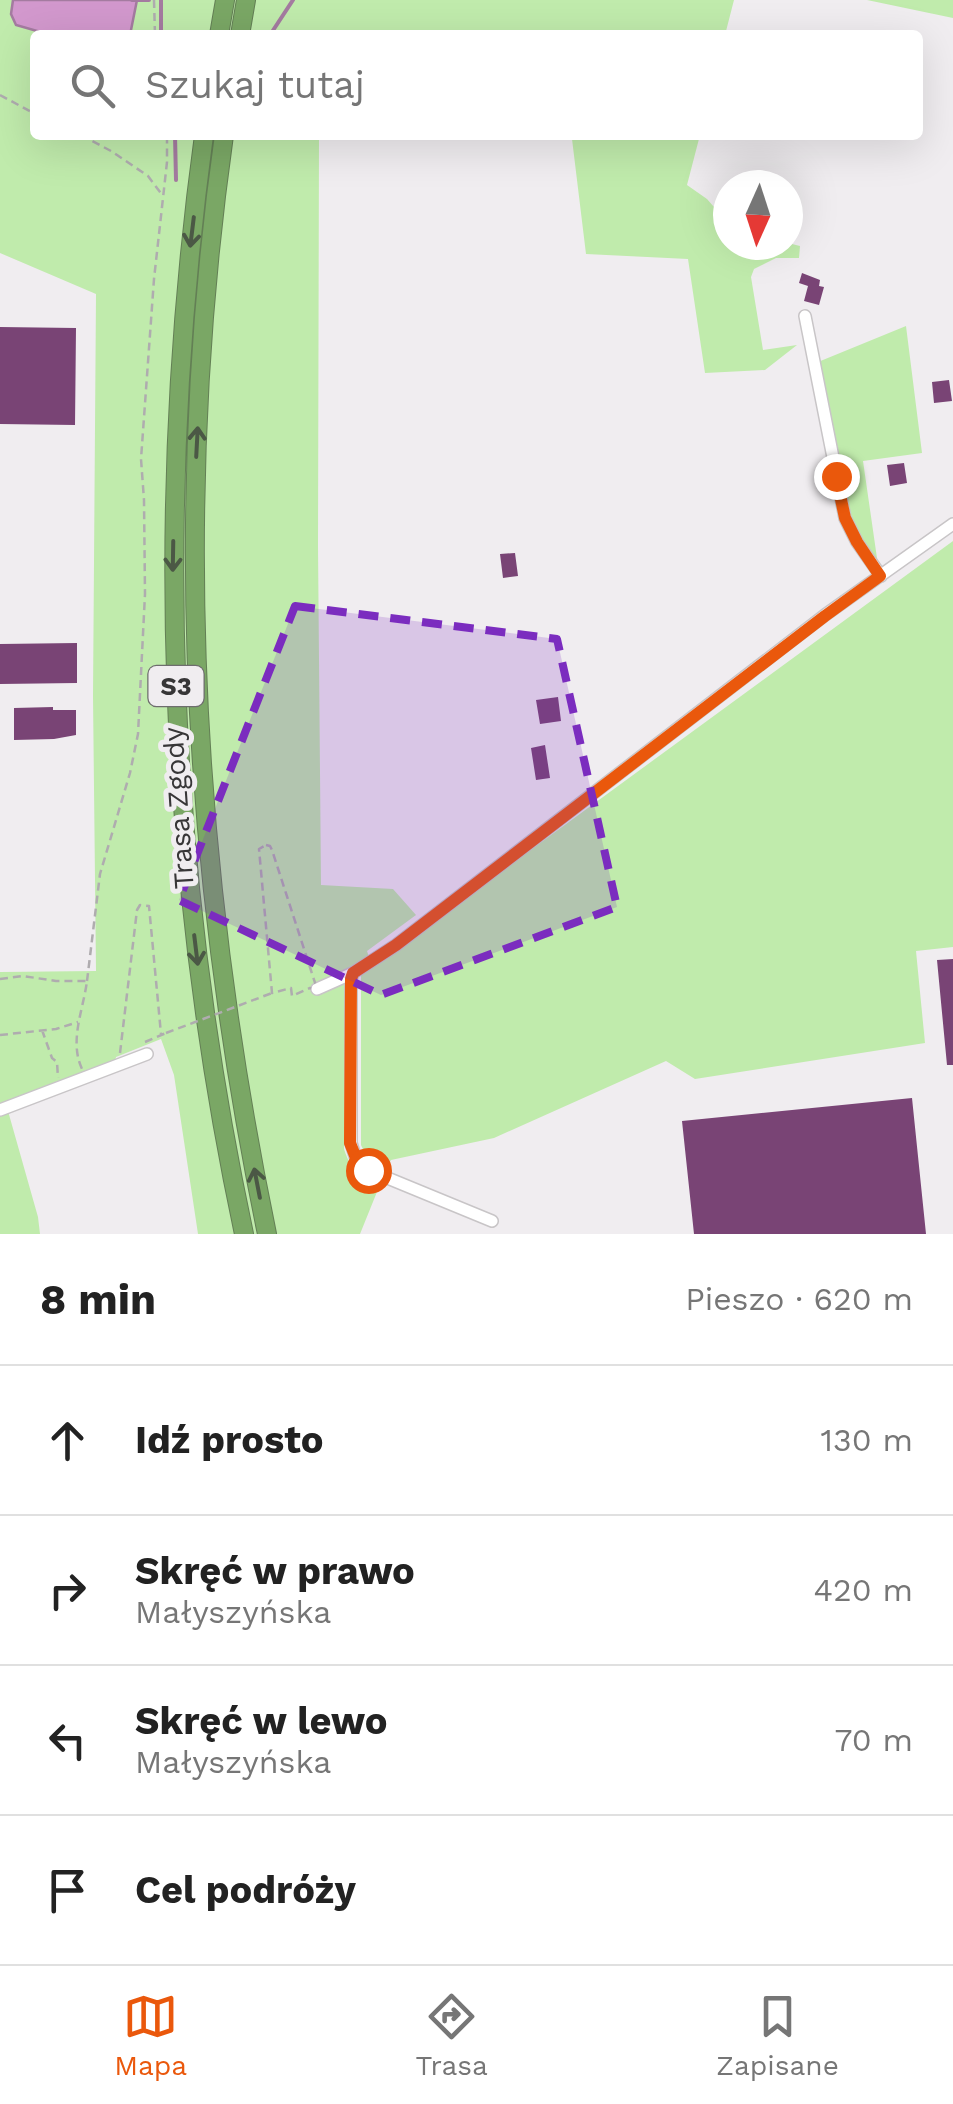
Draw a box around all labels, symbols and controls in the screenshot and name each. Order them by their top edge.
search box [30,30,923,140]
icon: search [65,58,120,113]
text: Szukaj tutaj [145,63,365,107]
north arrow [713,170,803,260]
one-way arrow [182,215,201,247]
one-way arrow [188,426,207,458]
route end [814,454,860,500]
one-way arrow [164,540,183,572]
road number: S3 [148,666,204,706]
street label: Trasa Zgody [156,725,201,890]
one-way arrow [188,934,206,966]
route start [346,1148,392,1194]
one-way arrow [246,1167,265,1199]
text: 8 min [40,1275,156,1324]
text: Pieszo · 620 m [685,1280,913,1318]
icon: ahead [40,1413,95,1468]
text: Idź prosto [135,1418,324,1462]
text: 130 m [821,1421,913,1459]
text: Skręć w prawo [135,1549,415,1593]
icon: right [40,1563,95,1618]
text: 420 m [813,1571,913,1609]
text: Małyszyńska [135,1593,331,1631]
text: Skręć w lewo [135,1699,388,1743]
icon: left [40,1713,95,1768]
text: 70 m [834,1721,913,1759]
text: Małyszyńska [135,1743,331,1781]
icon: arrive [40,1863,95,1918]
text: Cel podróży [135,1868,356,1912]
tab: Mapa [114,1989,187,2082]
tab: Trasa [415,1989,488,2082]
tab: Zapisane [716,1989,839,2082]

